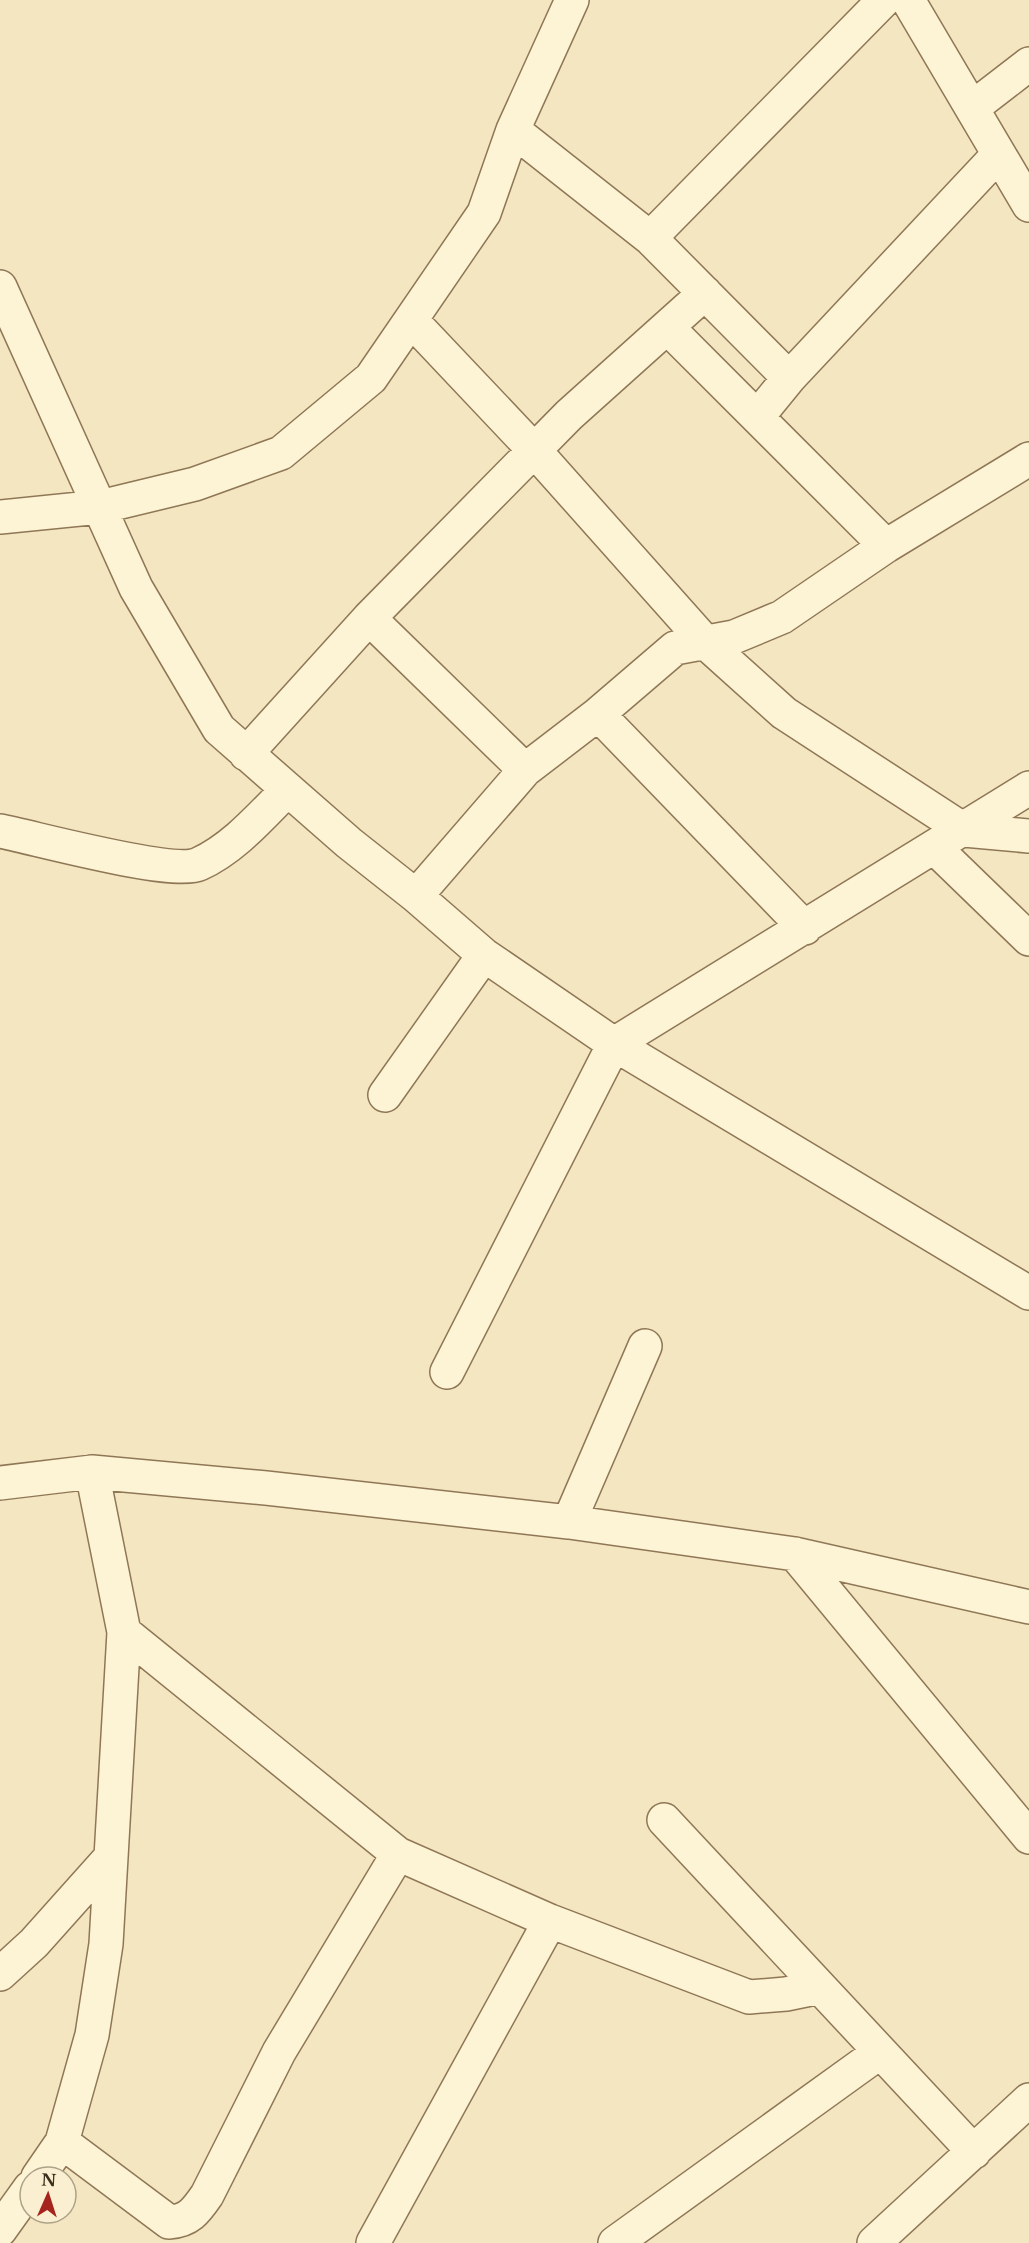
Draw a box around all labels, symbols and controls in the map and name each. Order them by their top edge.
north arrow [18,2165,78,2225]
text: N [41,2170,57,2190]

